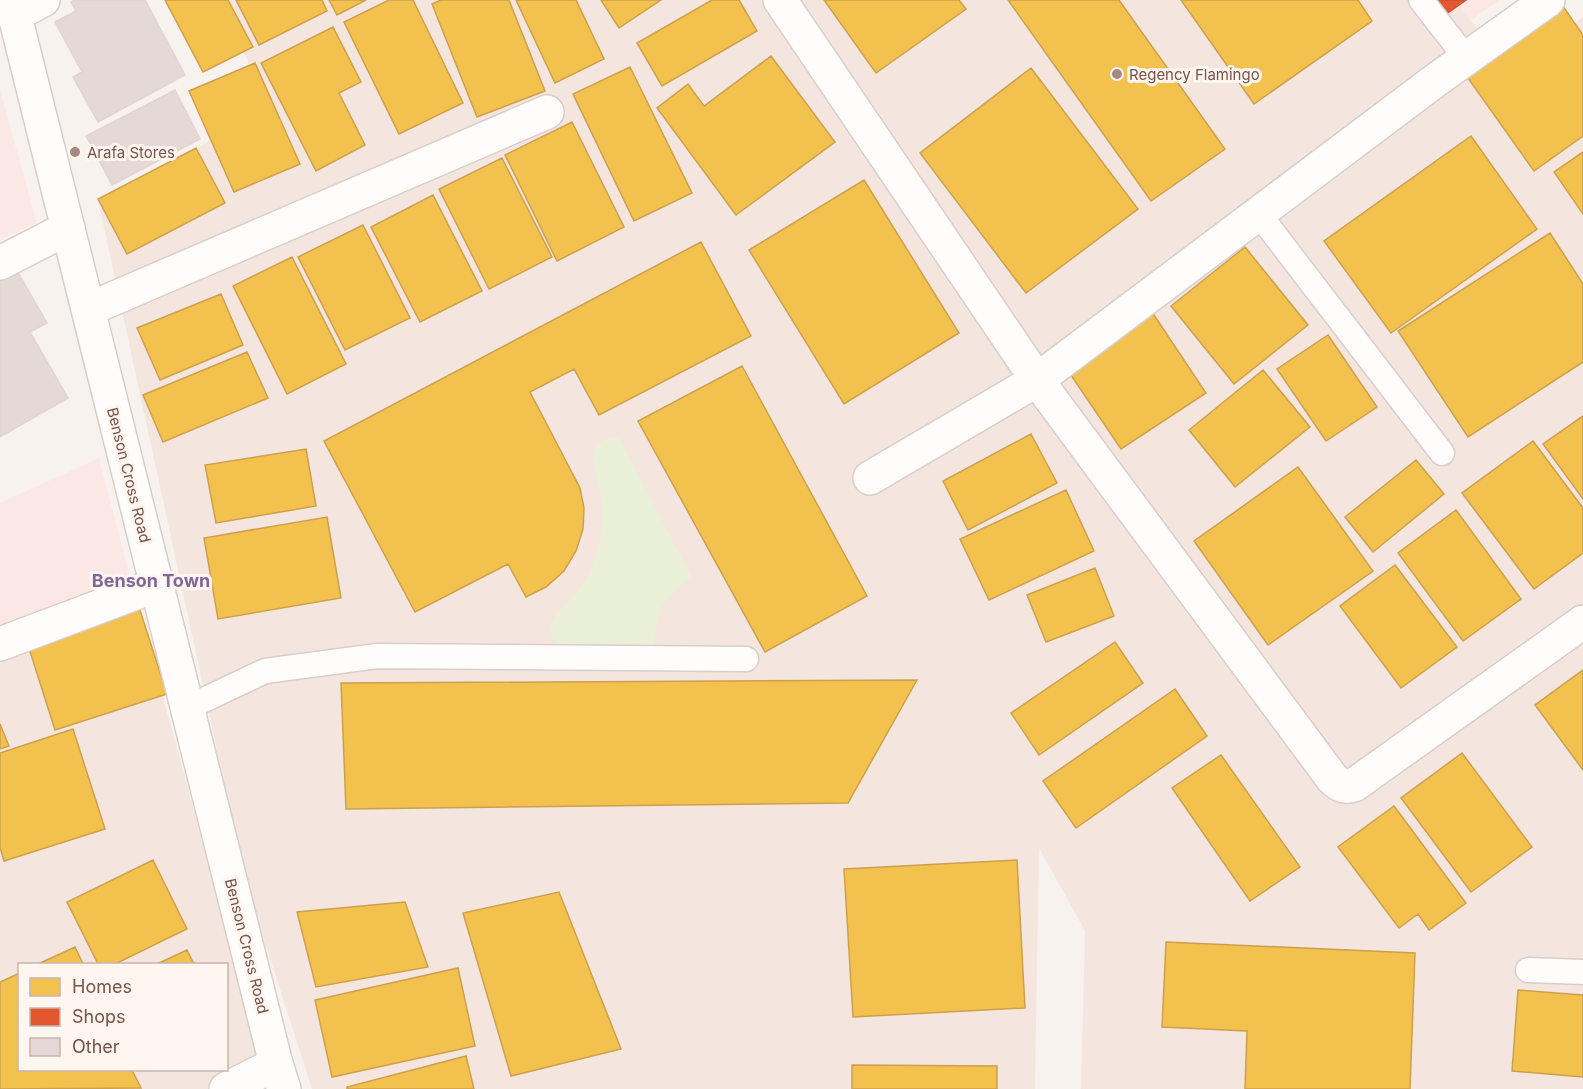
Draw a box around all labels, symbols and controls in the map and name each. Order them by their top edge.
place label: Regency Flamingo [1129,65,1260,84]
marker: Regency Flamingo [1110,67,1124,81]
place label: Arafa Stores [87,143,175,162]
marker: Arafa Stores [68,145,82,159]
street label: Benson Cross Road [103,405,155,545]
district label: Benson Town [92,570,210,591]
street label: Benson Cross Road [221,876,273,1016]
legend [18,963,228,1071]
text: Homes [72,976,132,997]
text: Shops [72,1006,126,1027]
text: Other [72,1036,120,1057]

